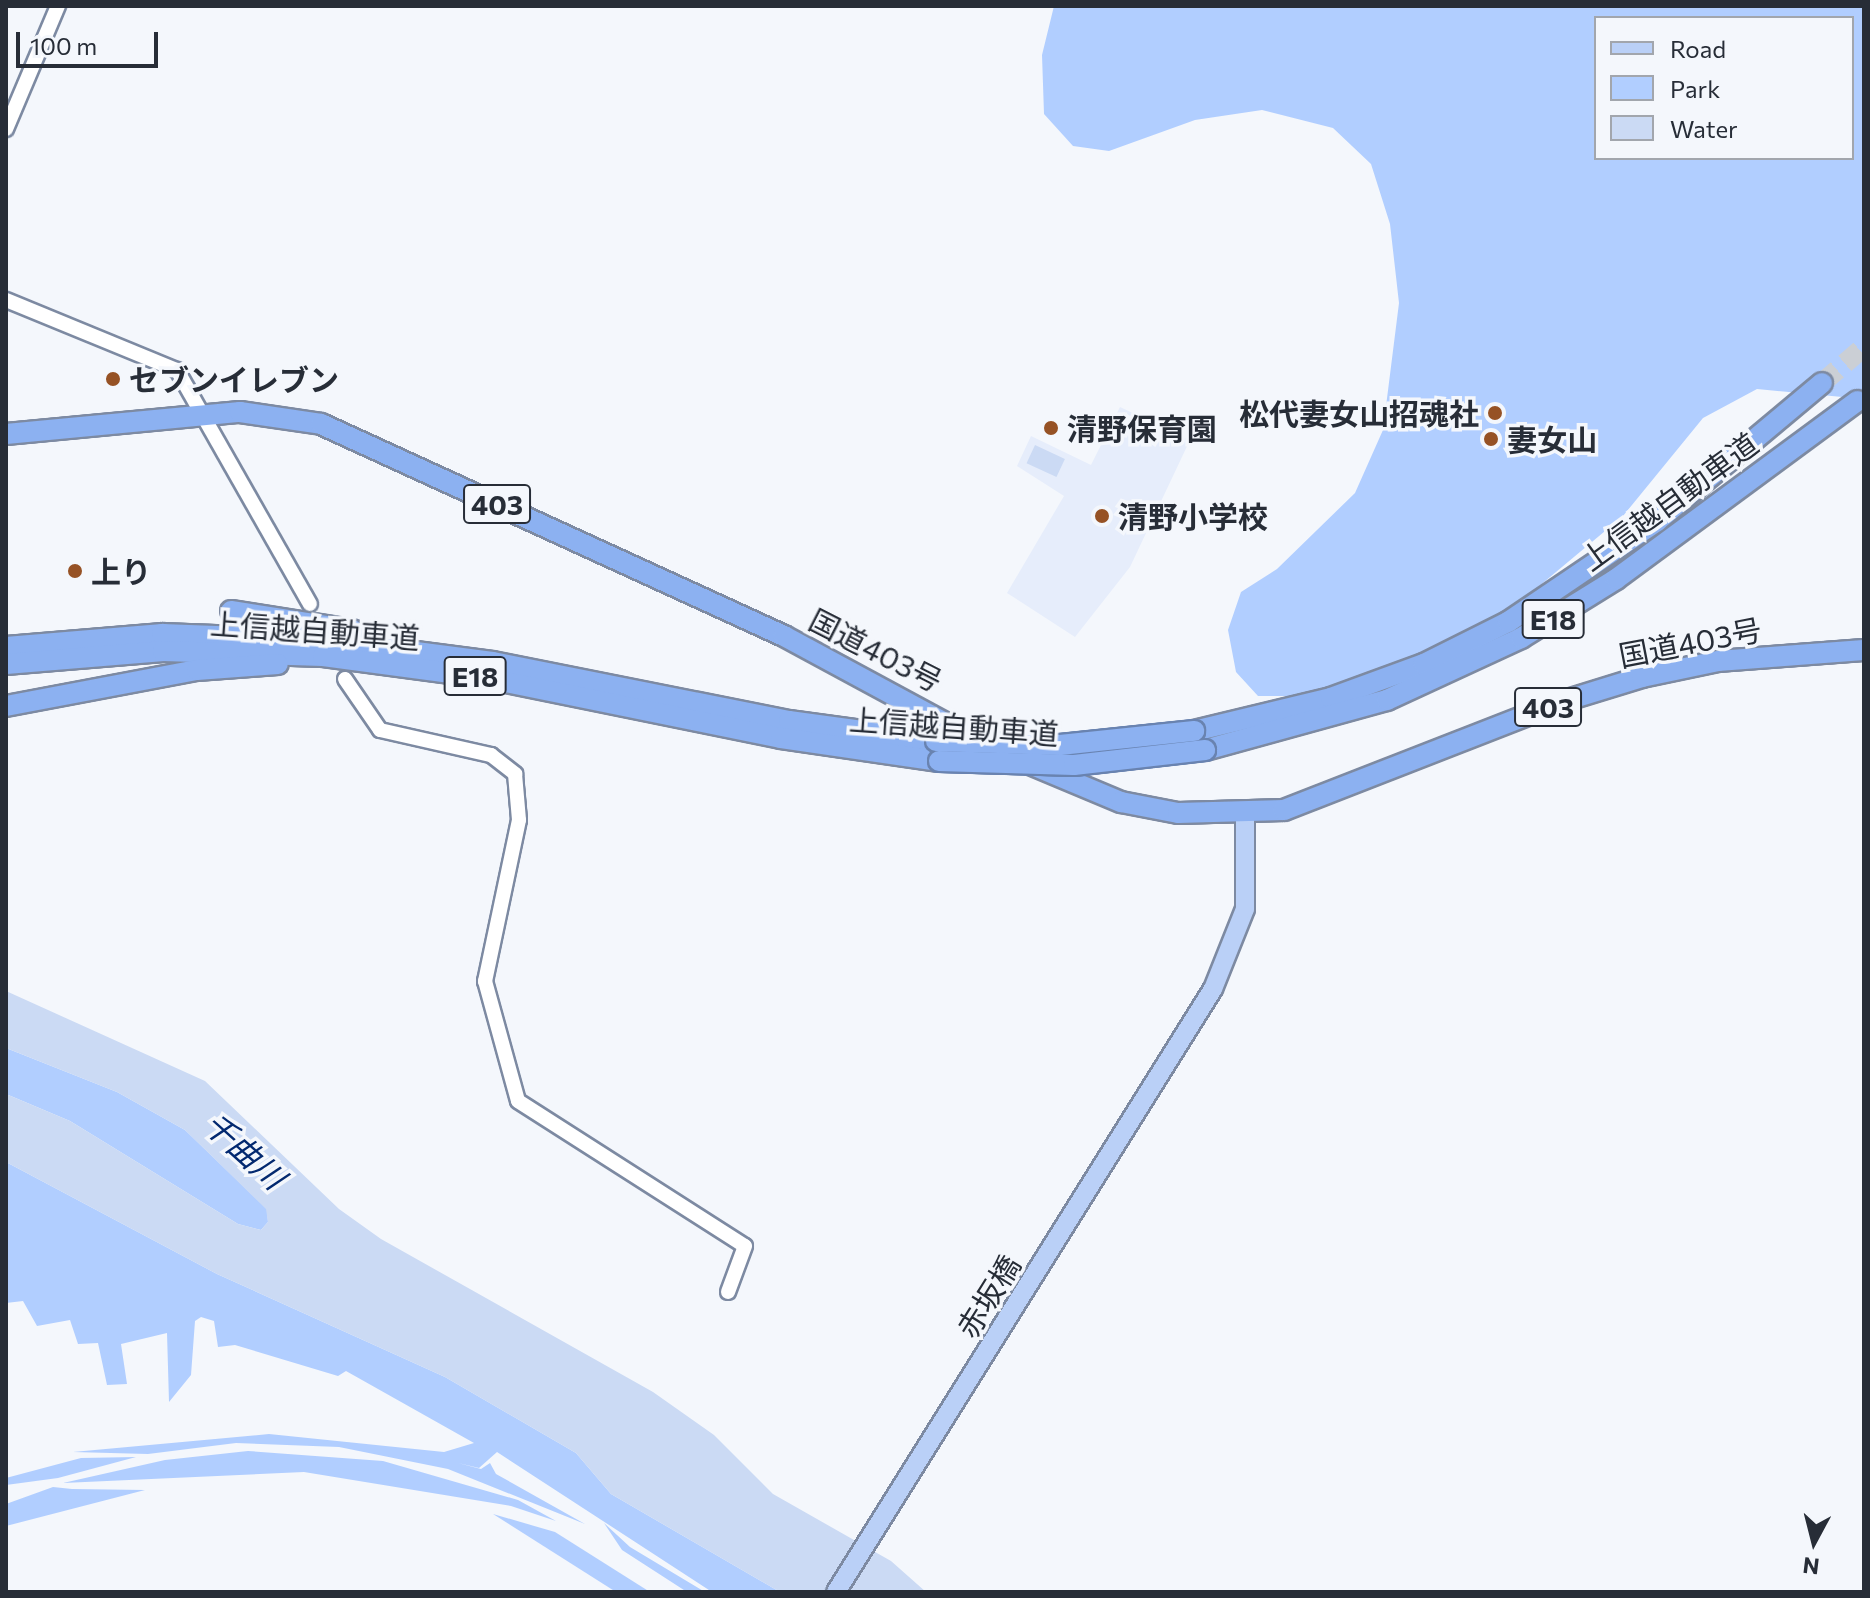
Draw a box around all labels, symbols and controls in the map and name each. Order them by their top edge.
scale bar [20,16,162,66]
legend [1594,16,1854,160]
text: 100 m [30,31,97,60]
text: Road [1670,34,1726,63]
text: Park [1670,74,1720,103]
text: Water [1670,114,1738,143]
place label: セブンイレブン [129,361,339,397]
marker: セブンイレブン [104,370,122,388]
place label: 松代妻女山招魂社 [1239,395,1479,431]
marker: 松代妻女山招魂社 [1486,404,1504,422]
place label: 清野保育園 [1067,410,1217,446]
marker: 清野保育園 [1042,419,1060,437]
place label: 妻女山 [1507,421,1597,457]
street label: 上信越自動車道 [1573,425,1765,577]
marker: 妻女山 [1482,430,1500,448]
road number: 403 [463,480,531,528]
place label: 清野小学校 [1118,498,1268,534]
marker: 清野小学校 [1093,507,1111,525]
place label: 上り [91,553,151,589]
marker: 上り [66,562,84,580]
road number: E18 [1521,595,1585,643]
street label: 国道403号 [803,601,949,699]
street label: 上信越自動車道 [209,605,421,655]
street label: 国道403号 [1616,611,1764,673]
road number: E18 [443,652,507,700]
road number: 403 [1514,683,1582,731]
street label: 上信越自動車道 [848,701,1060,751]
water label: 千曲川 [196,1104,294,1196]
street label: 赤坂橋 [949,1248,1027,1344]
north arrow [1774,1502,1854,1582]
text: N [1801,1552,1821,1581]

